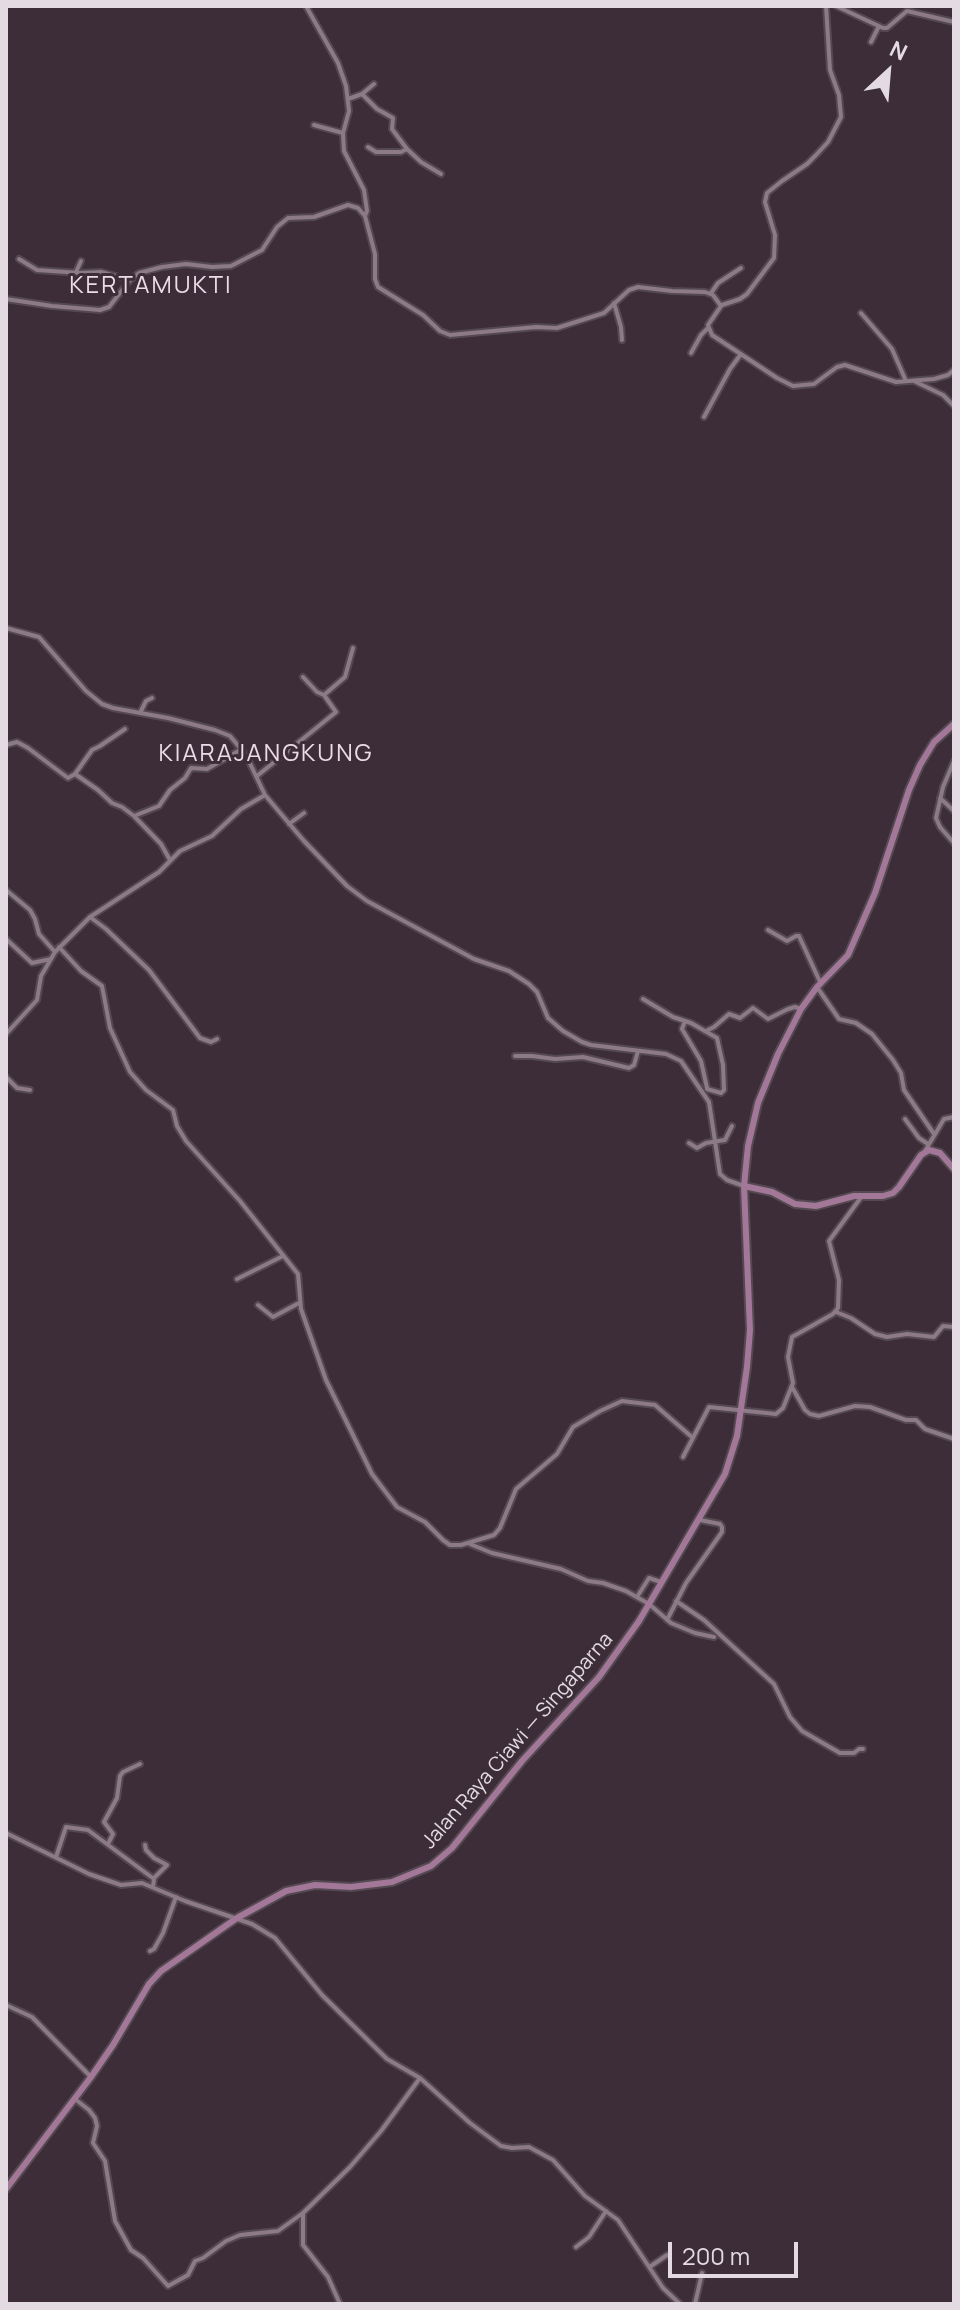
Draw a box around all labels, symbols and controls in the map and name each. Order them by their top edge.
north arrow [848,32,928,112]
text: N [885,33,912,67]
district label: KERTAMUKTI [69,272,233,300]
district label: KIARAJANGKUNG [158,740,374,768]
street label: Jalan Raya Ciawi — Singaparna [418,1628,618,1854]
scale bar [672,2226,802,2276]
text: 200 m [682,2239,750,2272]

